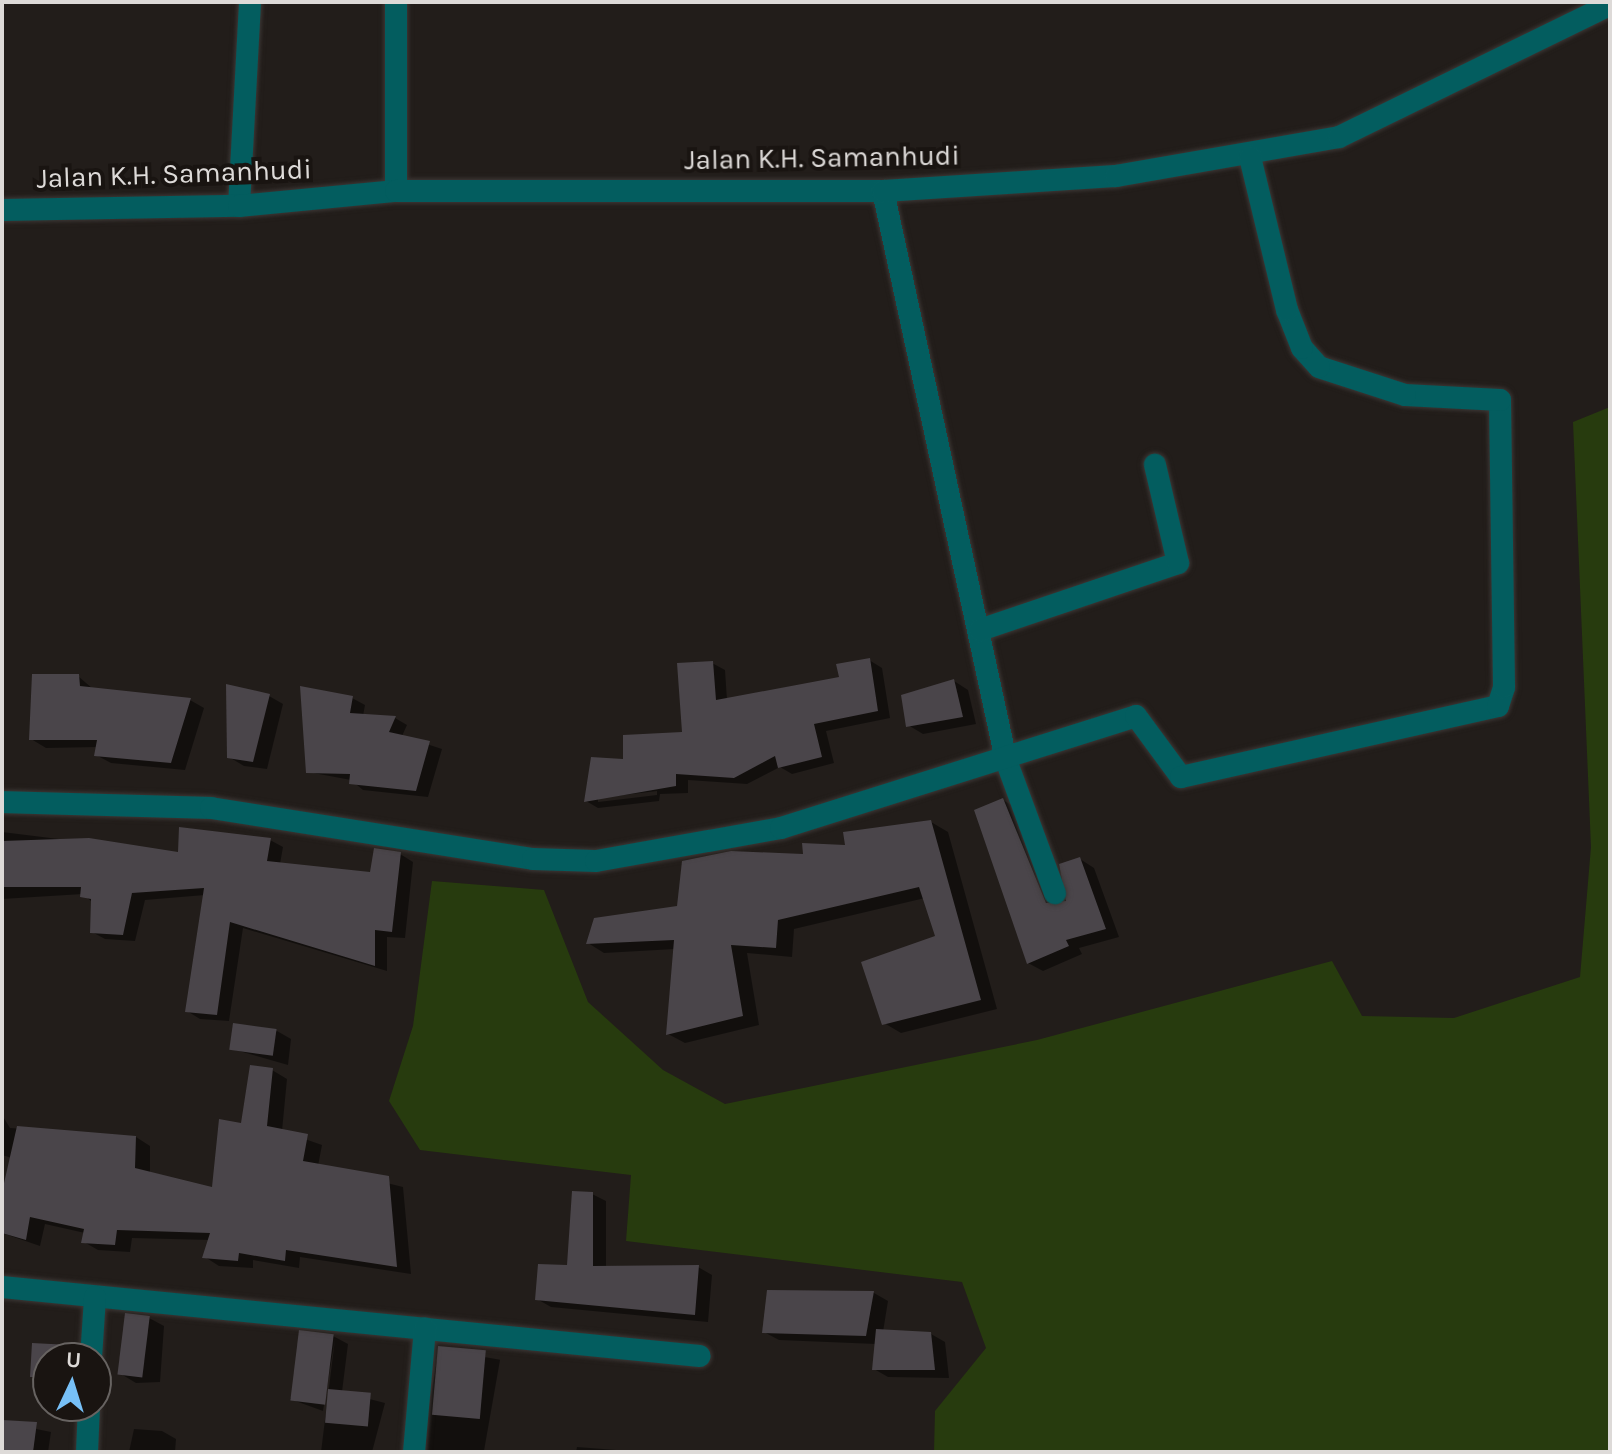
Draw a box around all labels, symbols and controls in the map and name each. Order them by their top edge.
street label: Jalan K.H. Samanhudi [684,139,960,177]
street label: Jalan K.H. Samanhudi [36,152,312,196]
north arrow [32,1342,112,1422]
text: U [65,1347,82,1374]

